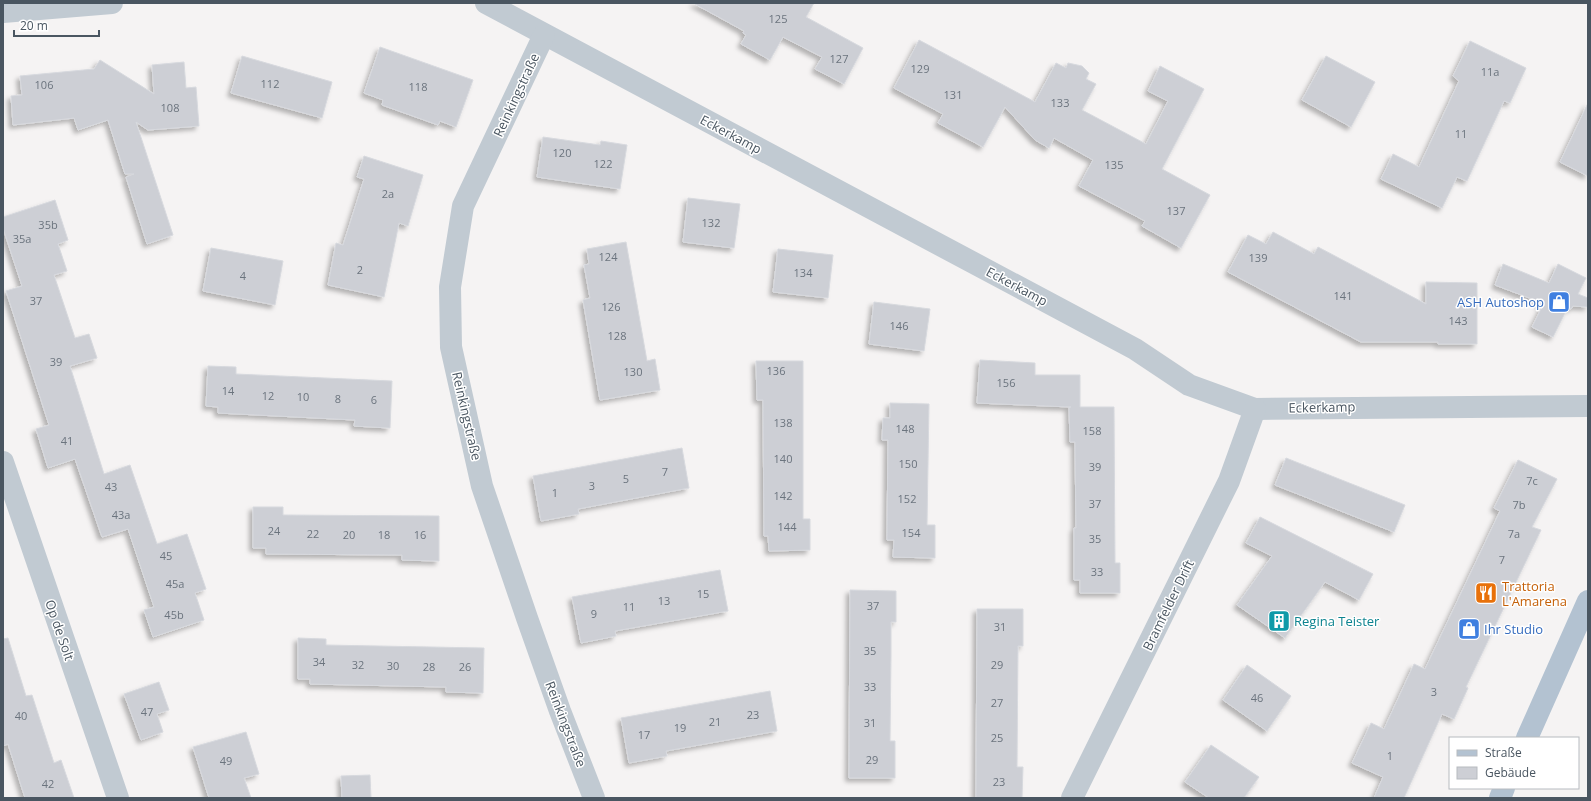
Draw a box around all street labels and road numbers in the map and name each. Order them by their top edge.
street label: Reinkingstraße [489,50,543,140]
street label: Eckerkamp [697,110,765,158]
street label: Eckerkamp [983,262,1051,310]
street label: Reinkingstraße [448,370,486,462]
street label: Eckerkamp [1288,397,1356,417]
street label: Bramfelder Drift [1138,556,1198,653]
street label: Op de Solt [41,597,79,663]
street label: Reinkingstraße [541,679,591,769]

